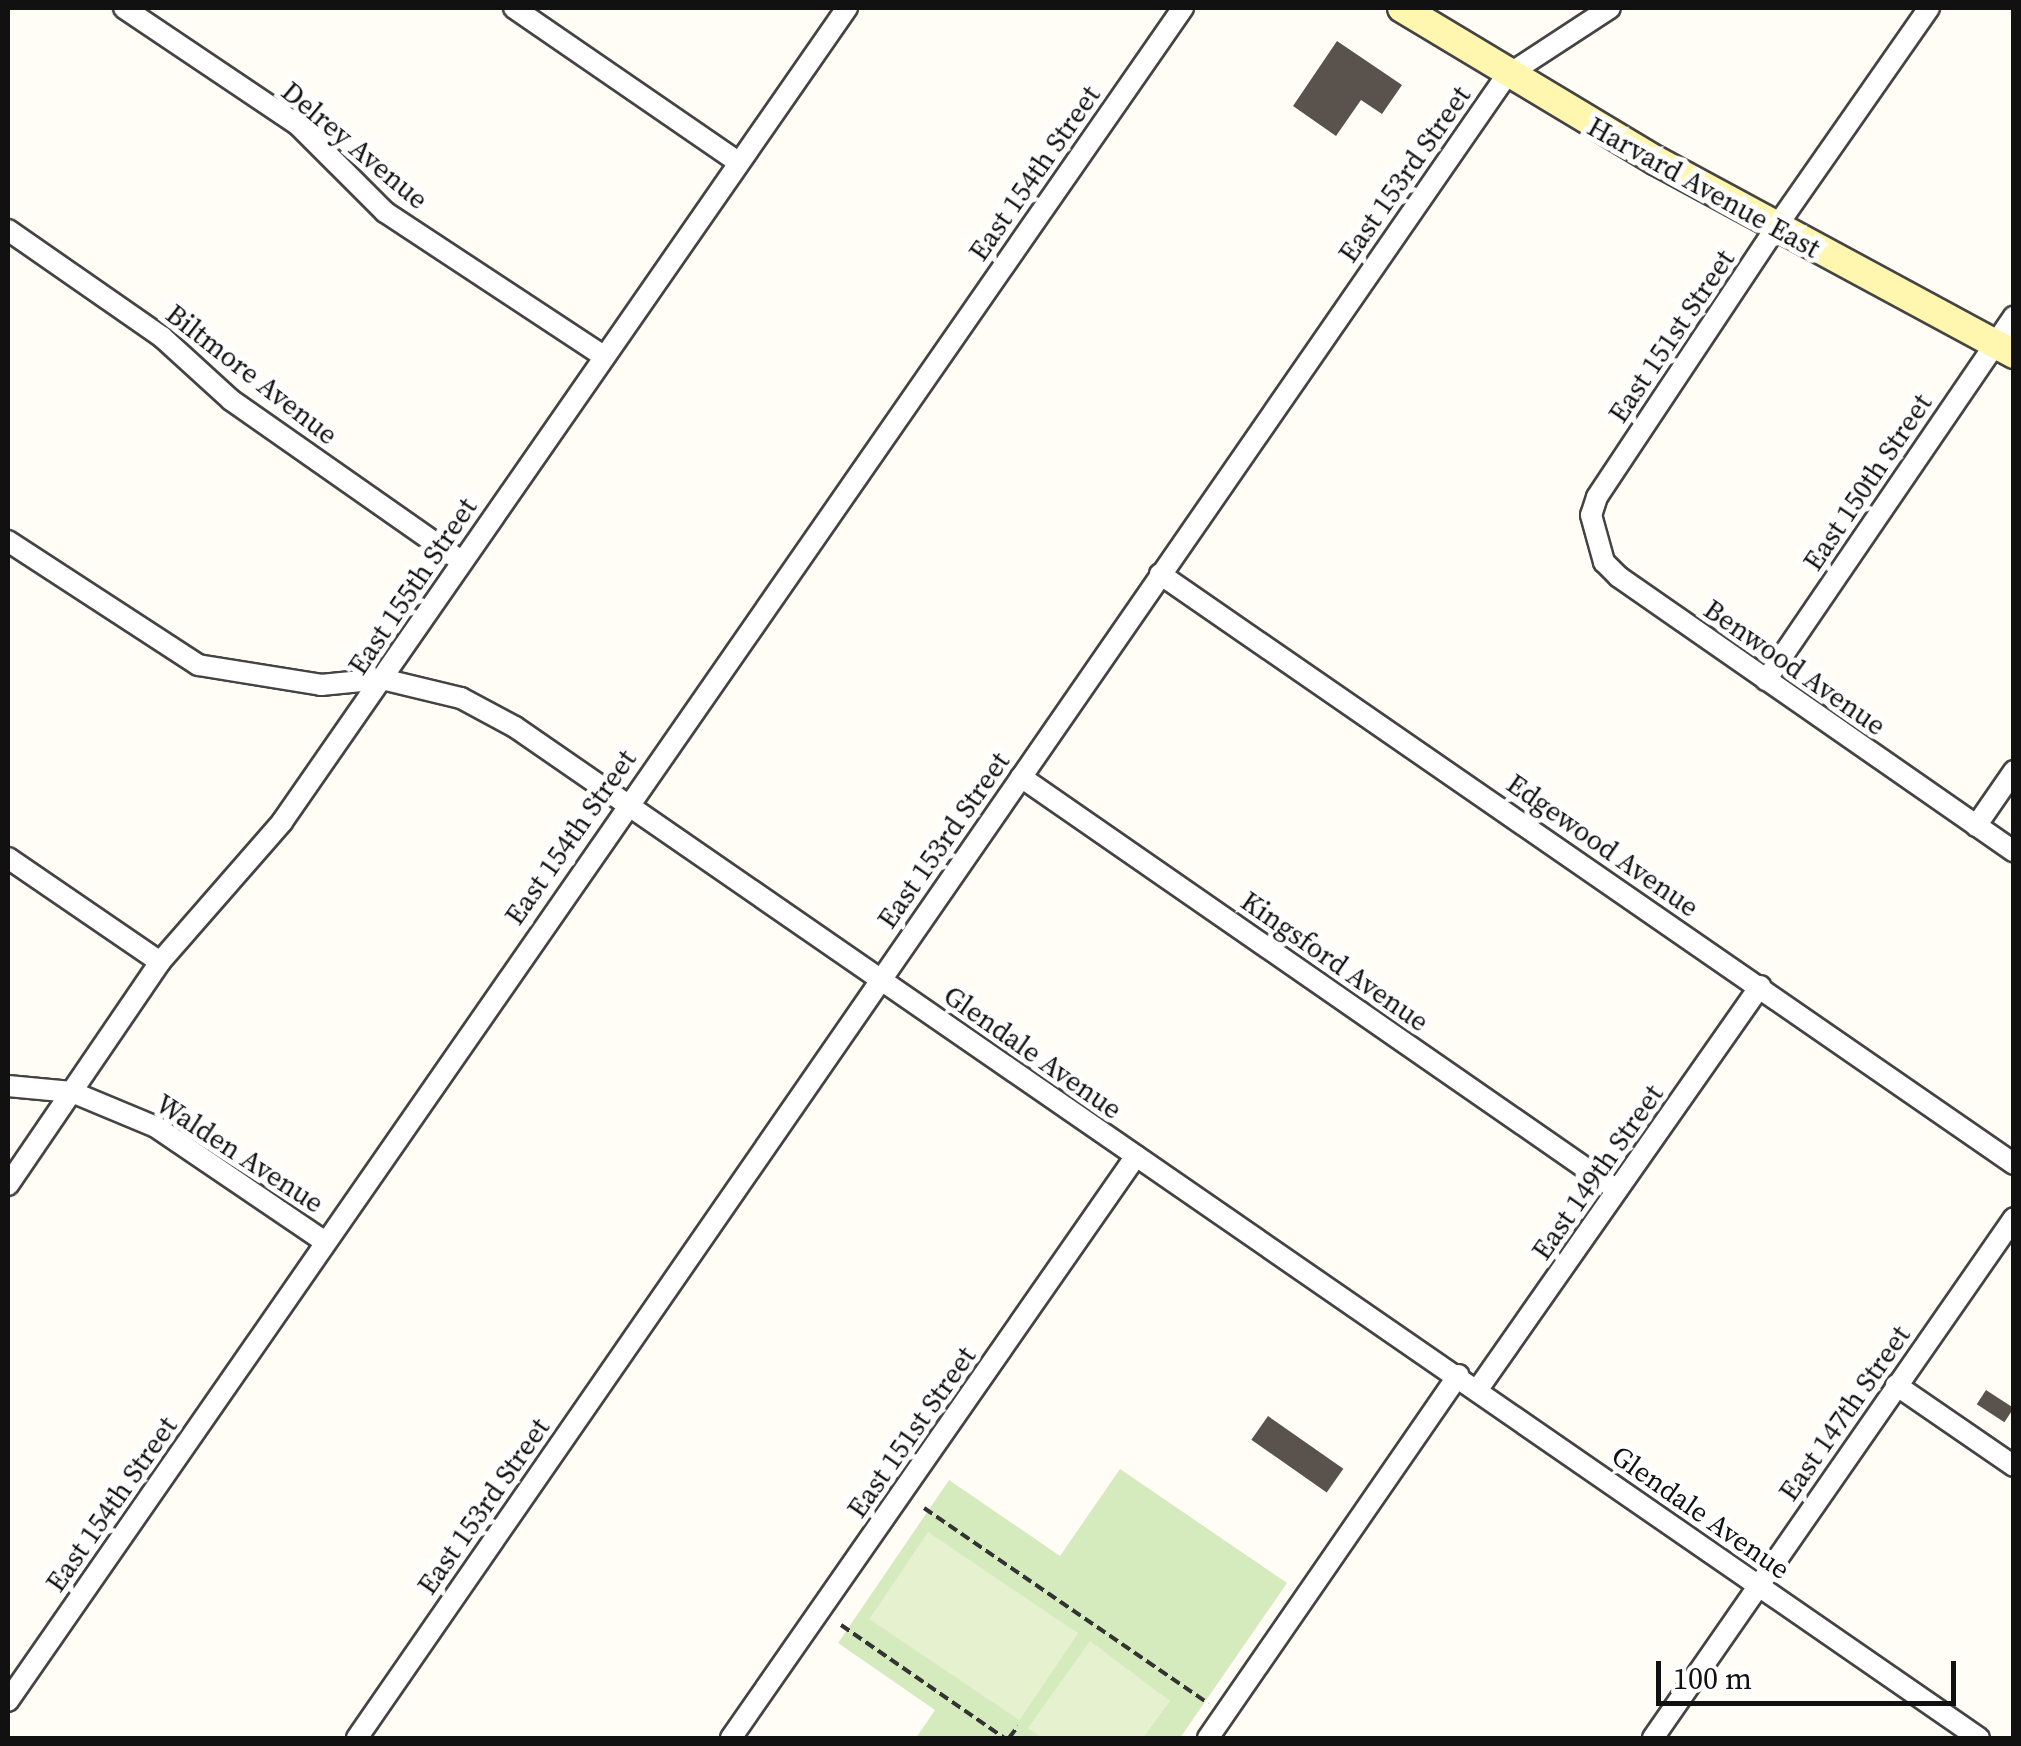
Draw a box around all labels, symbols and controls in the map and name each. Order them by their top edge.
street label: Delrey Avenue [275,74,435,216]
street label: East 154th Street [961,79,1107,267]
street label: East 153rd Street [1331,79,1477,269]
street label: Harvard Avenue East [1582,109,1826,265]
street label: East 151st Street [1601,243,1741,429]
street label: Biltmore Avenue [160,297,344,451]
street label: East 150th Street [1796,387,1938,577]
street label: East 155th Street [341,491,483,681]
street label: Benwood Avenue [1698,592,1892,742]
street label: East 154th Street [497,743,643,931]
street label: East 153rd Street [870,745,1016,935]
street label: Edgewood Avenue [1501,766,1705,924]
street label: Kingsford Avenue [1235,884,1435,1038]
street label: Glendale Avenue [938,978,1128,1126]
street label: East 149th Street [1524,1078,1670,1266]
street label: Walden Avenue [150,1086,330,1220]
street label: East 147th Street [1771,1319,1917,1507]
street label: East 151st Street [840,1340,982,1524]
street label: East 154th Street [38,1410,184,1598]
street label: East 153rd Street [410,1411,556,1601]
street label: Glendale Avenue [1606,1438,1796,1586]
scale bar [1661,1641,1961,1703]
text: 100 m [1673,1658,1752,1699]

